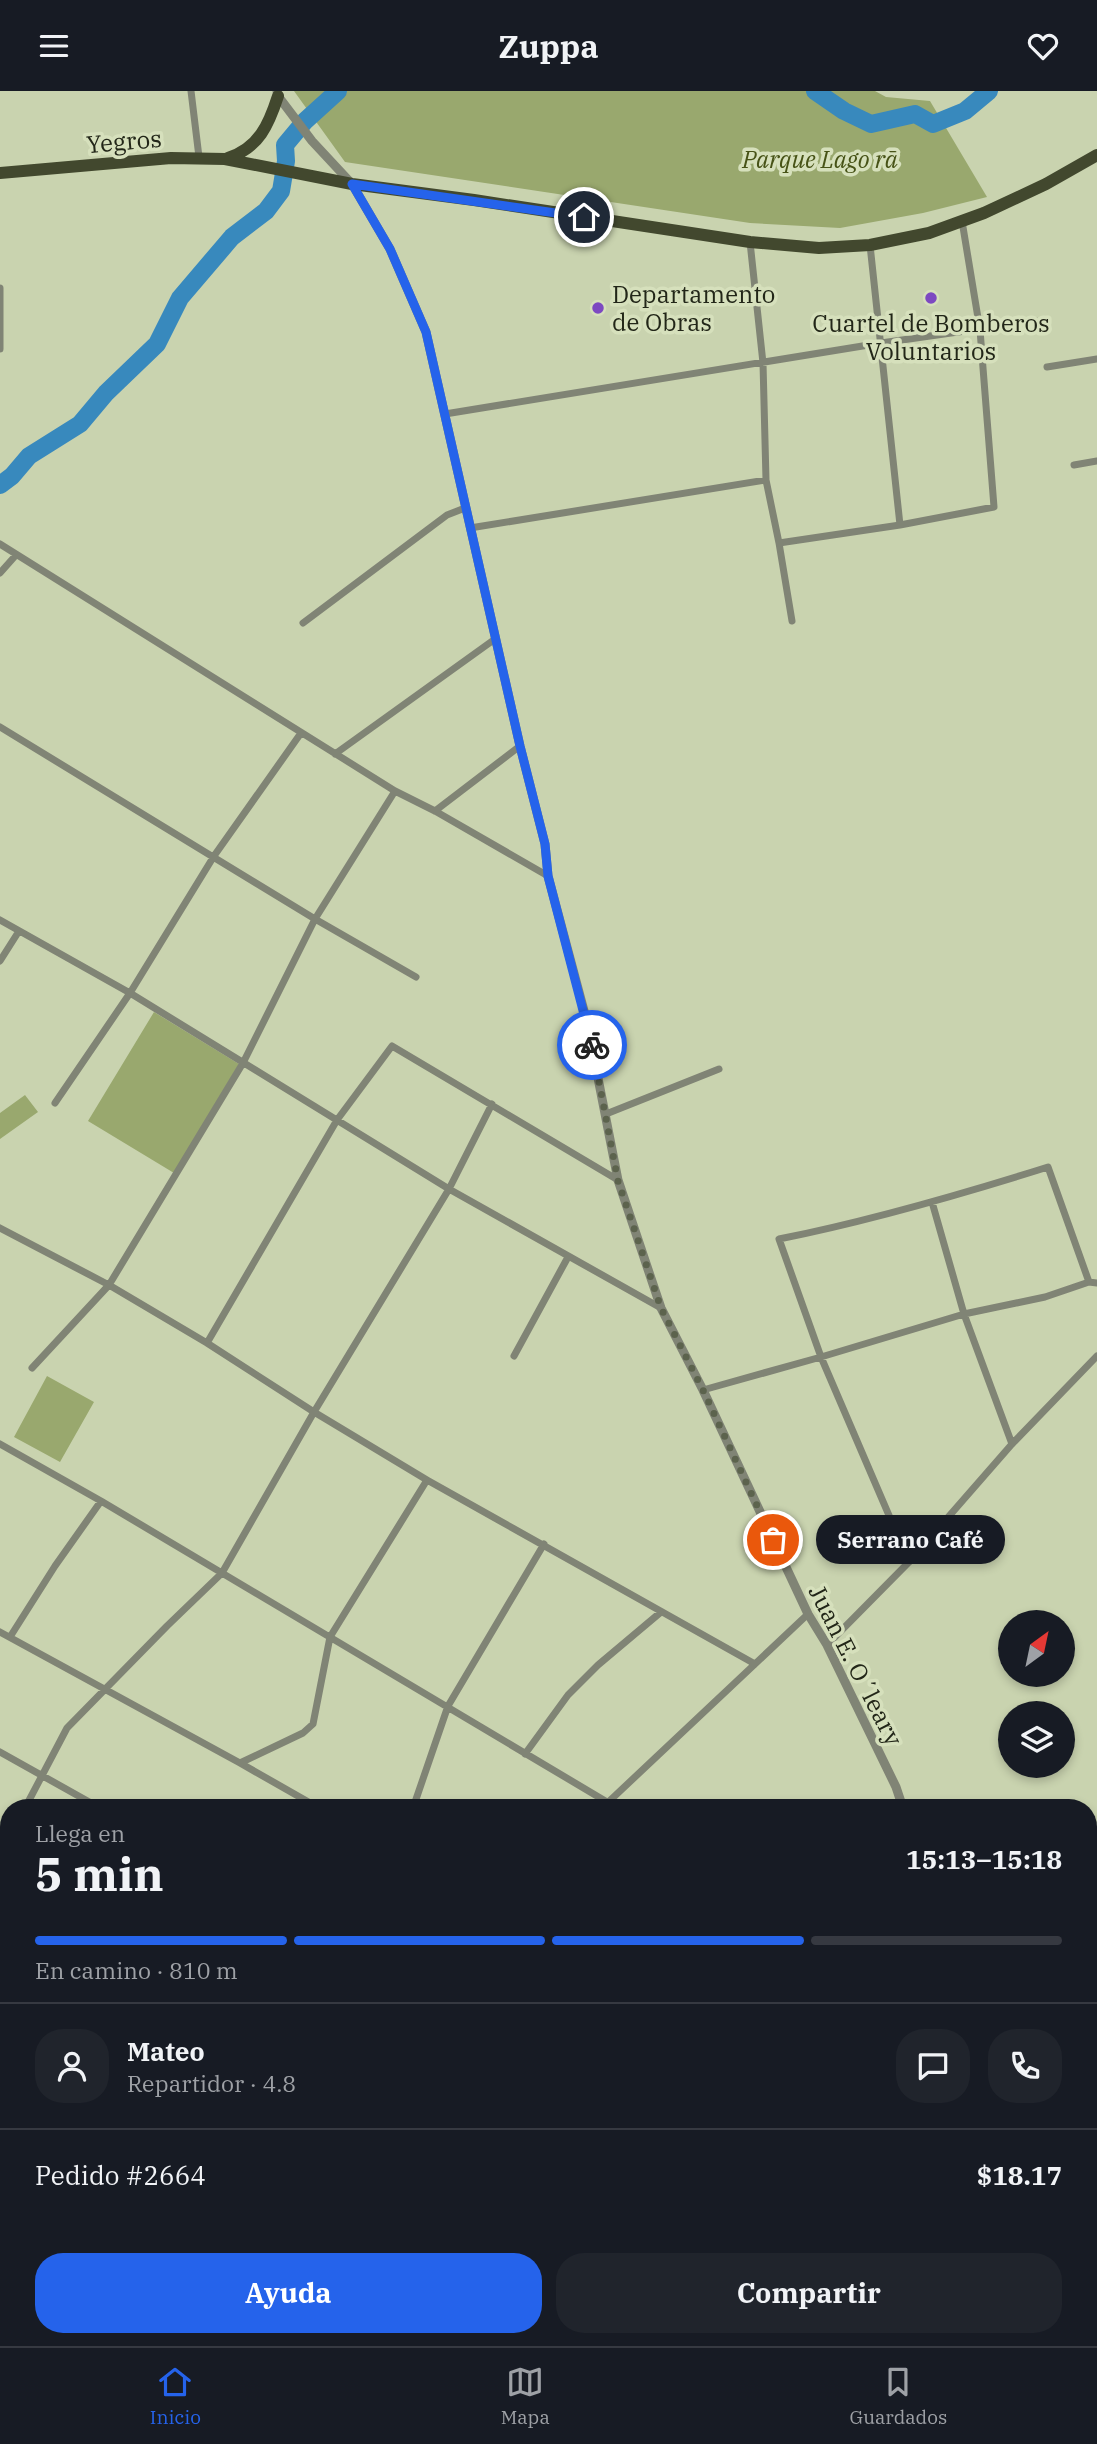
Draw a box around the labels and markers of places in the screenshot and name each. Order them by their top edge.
pin [554,187,614,247]
place label: Departamento de Obras [612,278,775,338]
marker: Cuartel de Bomberos Voluntarios [923,290,939,306]
marker: Departamento de Obras [590,300,606,316]
place label: Cuartel de Bomberos Voluntarios [812,307,1050,367]
pin [743,1510,803,1570]
callout: Serrano Café [815,1515,1004,1565]

